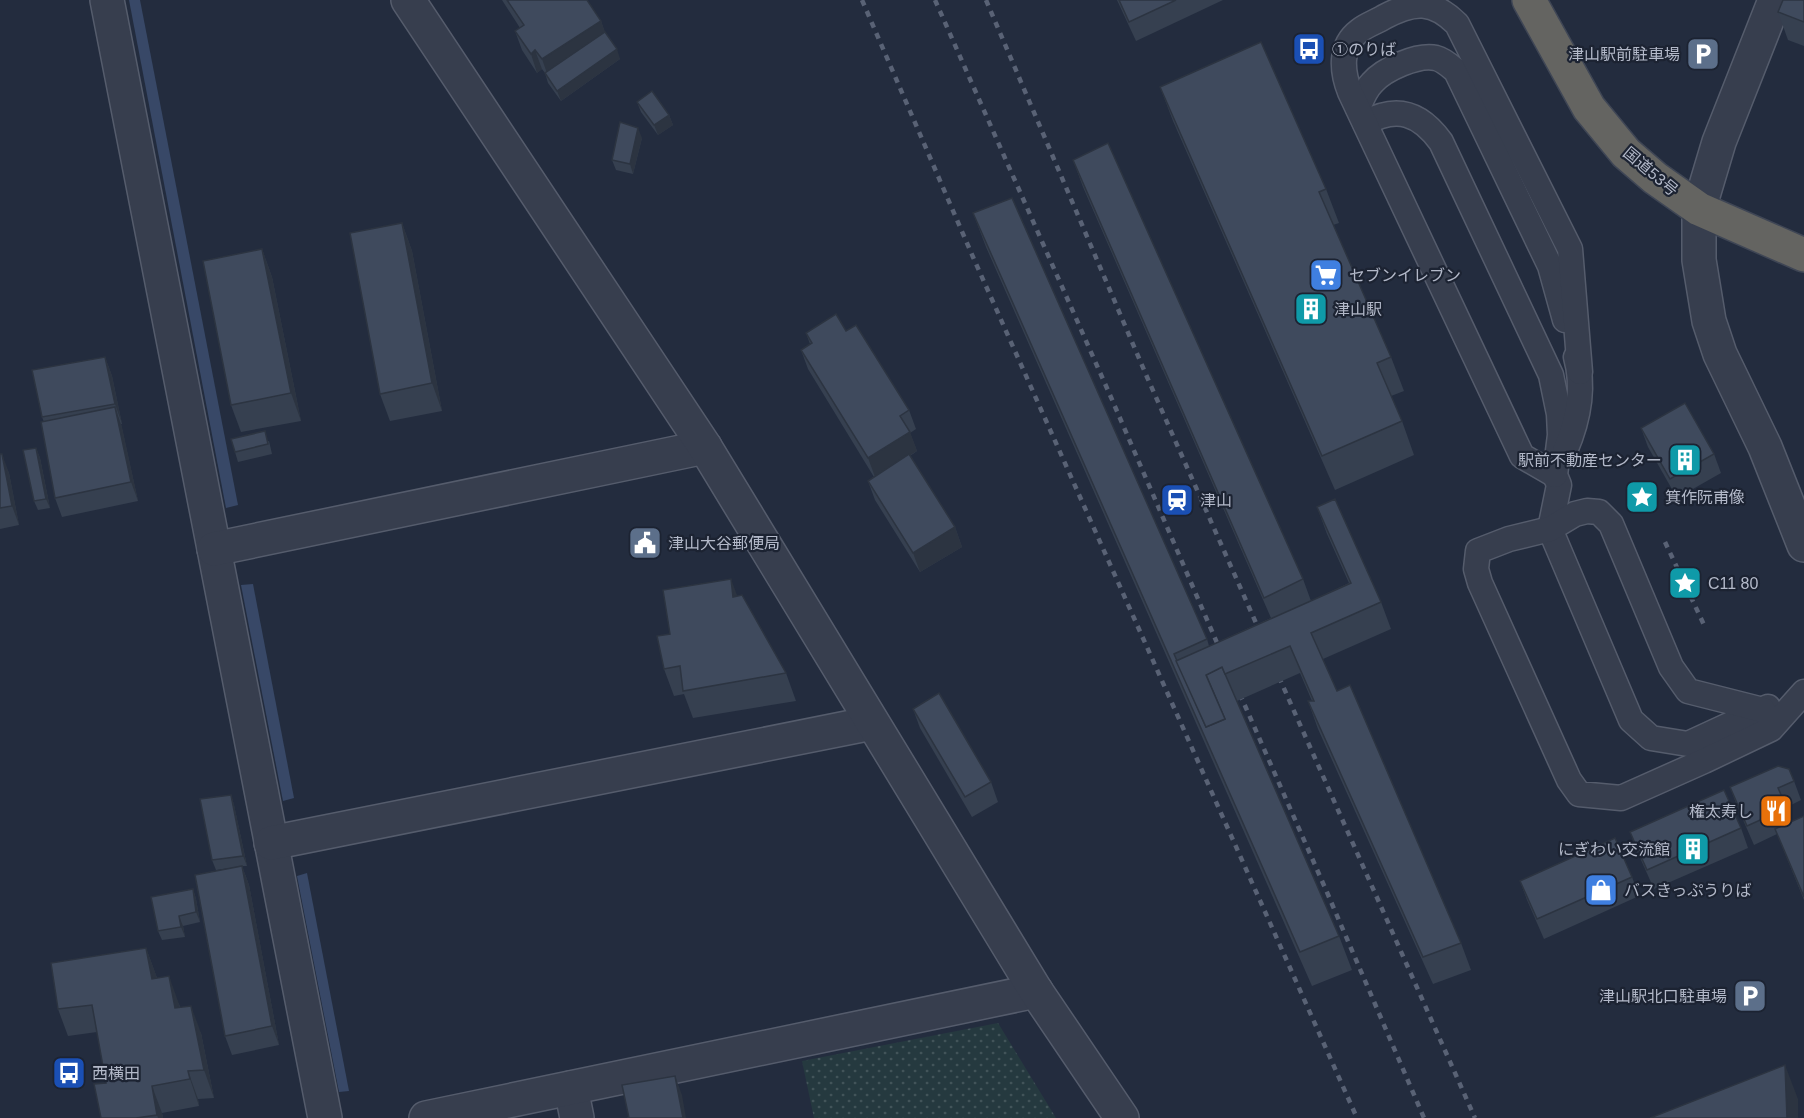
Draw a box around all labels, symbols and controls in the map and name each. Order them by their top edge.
bus stop icon: ①のりば [1291,31,1327,67]
parking icon: 津山駅前駐車場 [1685,36,1721,72]
place label: ①のりば [1332,41,1396,58]
place label: 津山駅前駐車場 [1568,46,1680,63]
street label: 国道53号 [1620,144,1681,199]
supermarket icon: セブンイレブン [1308,257,1344,293]
place label: セブンイレブン [1349,267,1461,284]
building icon: 津山駅 [1293,291,1329,327]
place label: 津山駅 [1334,301,1382,318]
building icon: 駅前不動産センター [1667,442,1703,478]
place label: 駅前不動産センター [1518,452,1662,469]
place icon: 箕作阮甫像 [1624,479,1660,515]
station icon: 津山 [1159,482,1195,518]
place label: 箕作阮甫像 [1665,489,1745,506]
place label: 津山 [1200,492,1232,509]
public building icon: 津山大谷郵便局 [627,525,663,561]
place label: 津山大谷郵便局 [668,535,780,552]
place icon: C11 80 [1667,565,1703,601]
place label: C11 80 [1708,575,1759,592]
restaurant icon: 権太寿し [1758,793,1794,829]
place label: 権太寿し [1689,803,1753,820]
building icon: にぎわい交流館 [1675,831,1711,867]
place label: にぎわい交流館 [1558,841,1670,858]
shop icon: バスきっぷうりば [1583,872,1619,908]
place label: バスきっぷうりば [1624,882,1751,899]
parking icon: 津山駅北口駐車場 [1732,978,1768,1014]
place label: 津山駅北口駐車場 [1599,988,1727,1005]
bus stop icon: 西横田 [51,1055,87,1091]
place label: 西横田 [92,1065,140,1082]

